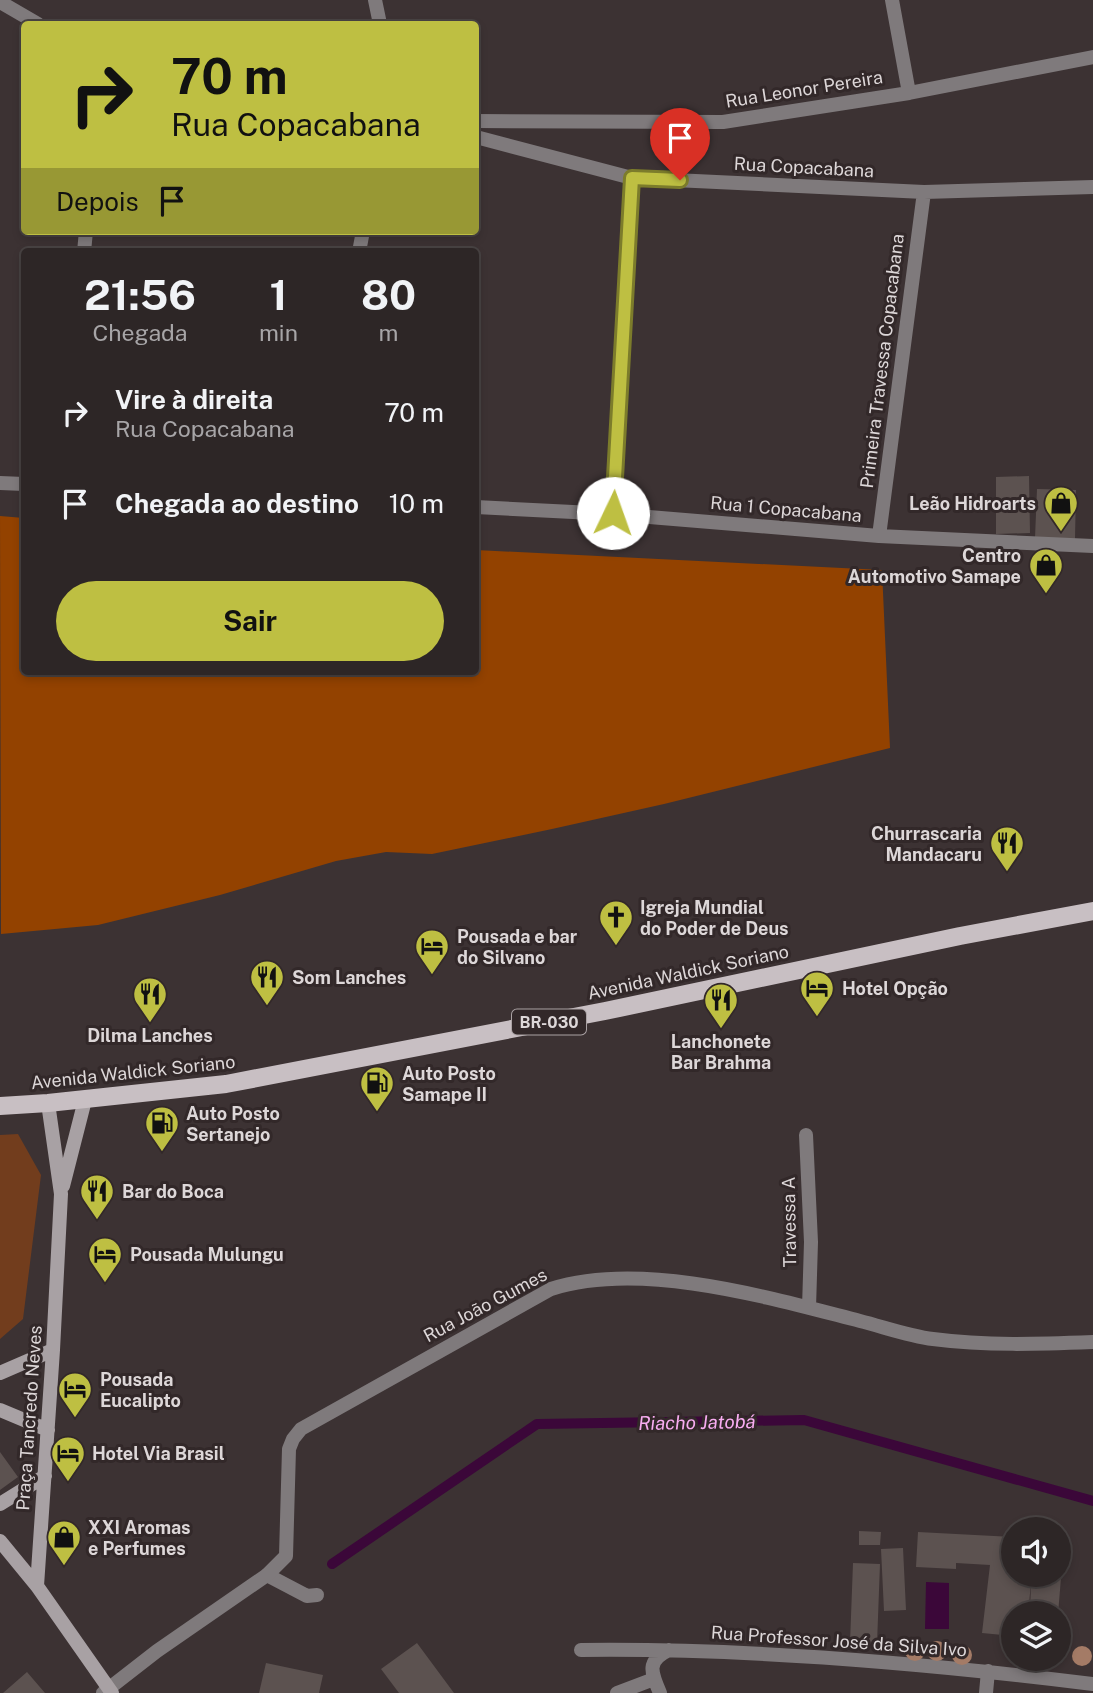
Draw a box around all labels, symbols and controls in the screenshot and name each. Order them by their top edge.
text: 70 m [171,47,288,105]
icon: right [56,49,147,140]
street label: Rua Leonor Pereira [724,66,884,112]
text: Rua Copacabana [171,106,421,143]
pin [650,108,710,180]
icon: arrive [661,119,699,157]
street label: Rua Copacabana [733,153,875,181]
icon: arrive [153,182,191,220]
text: Depois [56,186,139,217]
street label: Primeira Travessa Copacabana [856,233,908,489]
text: 21:56 [84,270,196,319]
text: 1 [269,270,287,319]
text: 80 [361,270,416,319]
text: Chegada [92,319,188,346]
text: min [259,319,298,346]
text: m [379,319,398,346]
text: Vire à direita [115,384,273,415]
icon: right [56,394,94,432]
text: 70 m [384,397,444,428]
text: Rua Copacabana [115,415,294,442]
position arrow [576,476,650,550]
shop icon: Leão Hidroarts [1042,484,1080,533]
icon: arrive [56,485,94,523]
text: Chegada ao destino [115,488,359,519]
text: 10 m [389,488,444,519]
street label: Rua 1 Copacabana [709,492,863,526]
place label: Leão Hidroarts [909,493,1036,514]
place label: Centro Automotivo Samape [848,545,1021,587]
shop icon: Centro Automotivo Samape [1027,546,1065,595]
button: Sair [56,581,444,661]
place label: Churrascaria Mandacaru [871,823,982,865]
restaurant icon: Churrascaria Mandacaru [988,824,1026,873]
place label: Igreja Mundial do Poder de Deus [640,897,789,939]
church icon: Igreja Mundial do Poder de Deus [597,898,635,947]
place label: Pousada e bar do Silvano [457,926,578,968]
hotel icon: Pousada e bar do Silvano [413,927,451,976]
street label: Avenida Waldick Soriano [585,940,791,1004]
restaurant icon: Som Lanches [248,958,286,1007]
place label: Som Lanches [292,967,406,988]
hotel icon: Hotel Opção [798,969,836,1018]
restaurant icon: Dilma Lanches [131,975,169,1024]
place label: Hotel Opção [842,978,948,999]
restaurant icon: Lanchonete Bar Brahma [702,981,740,1030]
road number: BR-030 [512,1010,586,1034]
place label: Dilma Lanches [87,1025,213,1046]
place label: Lanchonete Bar Brahma [671,1031,771,1073]
street label: Avenida Waldick Soriano [30,1051,236,1093]
place label: Auto Posto Samape II [402,1063,496,1105]
fuel station icon: Auto Posto Samape II [358,1064,396,1113]
place label: Auto Posto Sertanejo [186,1103,280,1145]
fuel station icon: Auto Posto Sertanejo [143,1104,181,1153]
restaurant icon: Bar do Boca [78,1172,116,1221]
street label: Travessa A [778,1176,800,1268]
place label: Bar do Boca [122,1181,224,1202]
hotel icon: Pousada Mulungu [86,1235,124,1284]
place label: Pousada Mulungu [130,1244,284,1265]
street label: Rua João Gumes [420,1264,550,1346]
street label: Praça Tancredo Neves [12,1325,46,1511]
place label: Pousada Eucalipto [100,1369,181,1411]
hotel icon: Pousada Eucalipto [56,1370,94,1419]
water label: Riacho Jatobá [638,1410,756,1434]
hotel icon: Hotel Via Brasil [49,1434,87,1483]
place label: Hotel Via Brasil [92,1443,225,1464]
place label: XXI Aromas e Perfumes [88,1517,191,1559]
map controls [1001,1517,1071,1671]
button: sound [1001,1517,1071,1587]
shop icon: XXI Aromas e Perfumes [45,1518,83,1567]
button: layers [1001,1601,1071,1671]
street label: Rua Professor José da Silva Ivo [710,1622,968,1660]

